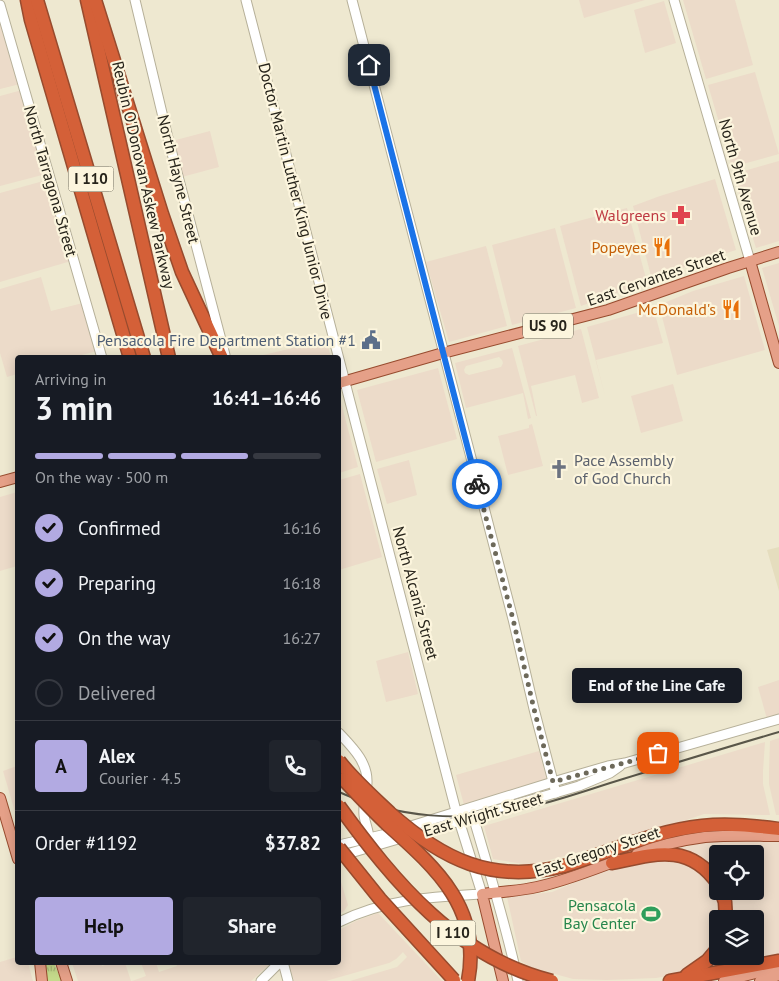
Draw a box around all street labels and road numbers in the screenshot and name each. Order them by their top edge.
street label: Reubin O'Donovan Askew Parkway [108,59,180,291]
street label: Doctor Martin Luther King Junior Drive [254,61,338,321]
street label: North Tarragona Street [20,103,82,259]
street label: North Hayne Street [153,113,205,246]
street label: North 9th Avenue [715,116,767,238]
road number: I 110 [68,166,114,192]
street label: East Cervantes Street [584,244,728,310]
road number: US 90 [523,314,573,338]
street label: North Alcaniz Street [389,524,444,662]
street label: East Wright Street [421,787,545,841]
street label: East Gregory Street [532,821,663,881]
road number: I 110 [430,920,476,946]

